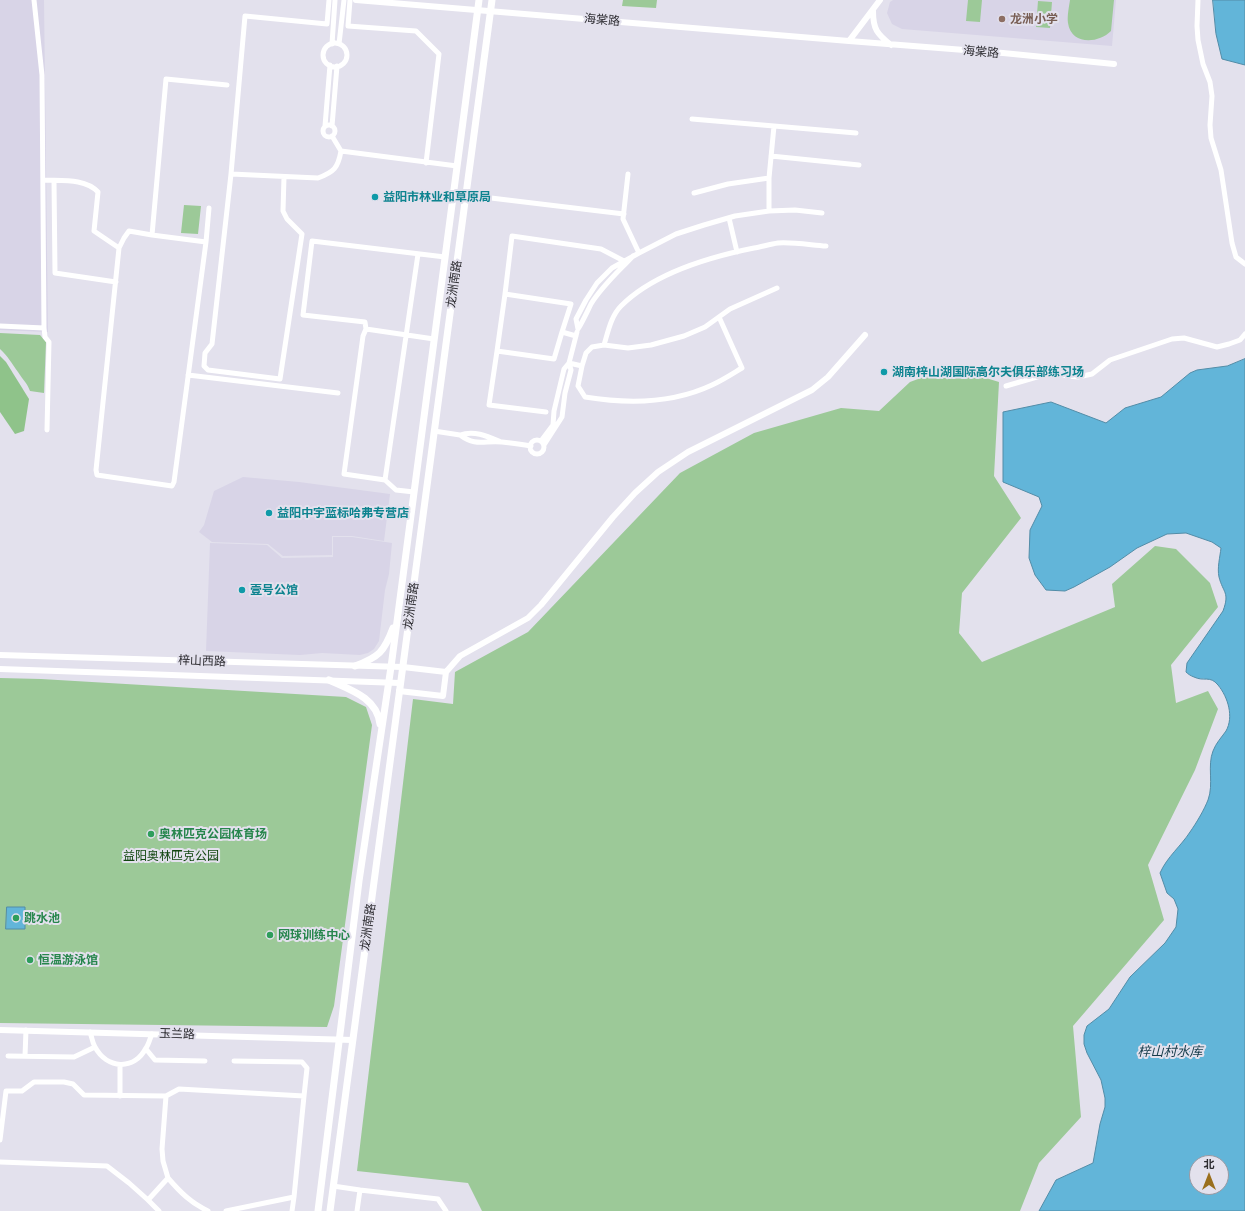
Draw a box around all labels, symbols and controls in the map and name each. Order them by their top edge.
street label: 海棠路 [583,11,621,29]
place label: 龙洲小学 [1010,12,1058,26]
marker: 龙洲小学 [997,14,1007,24]
street label: 海棠路 [962,43,1000,61]
place label: 益阳市林业和草原局 [383,190,491,204]
marker: 益阳市林业和草原局 [370,192,380,202]
street label: 龙洲南路 [444,259,464,309]
place label: 湖南梓山湖国际高尔夫俱乐部练习场 [892,365,1084,379]
marker: 湖南梓山湖国际高尔夫俱乐部练习场 [879,367,889,377]
place label: 益阳中宇蓝标哈弗专营店 [277,506,409,520]
marker: 益阳中宇蓝标哈弗专营店 [264,508,274,518]
street label: 龙洲南路 [401,581,421,631]
place label: 壹号公馆 [250,583,298,597]
marker: 壹号公馆 [237,585,247,595]
street label: 梓山西路 [178,653,226,669]
place label: 奥林匹克公园体育场 [159,827,267,841]
marker: 奥林匹克公园体育场 [146,829,156,839]
park label: 益阳奥林匹克公园 [123,849,219,863]
street label: 龙洲南路 [358,902,378,952]
place label: 跳水池 [24,911,60,925]
marker: 跳水池 [11,913,21,923]
place label: 网球训练中心 [278,928,350,942]
marker: 网球训练中心 [265,930,275,940]
place label: 恒温游泳馆 [38,953,98,967]
marker: 恒温游泳馆 [25,955,35,965]
street label: 玉兰路 [159,1026,195,1042]
water label: 梓山村水库 [1138,1044,1202,1060]
north arrow [1189,1155,1229,1195]
text: 北 [1204,1157,1215,1170]

